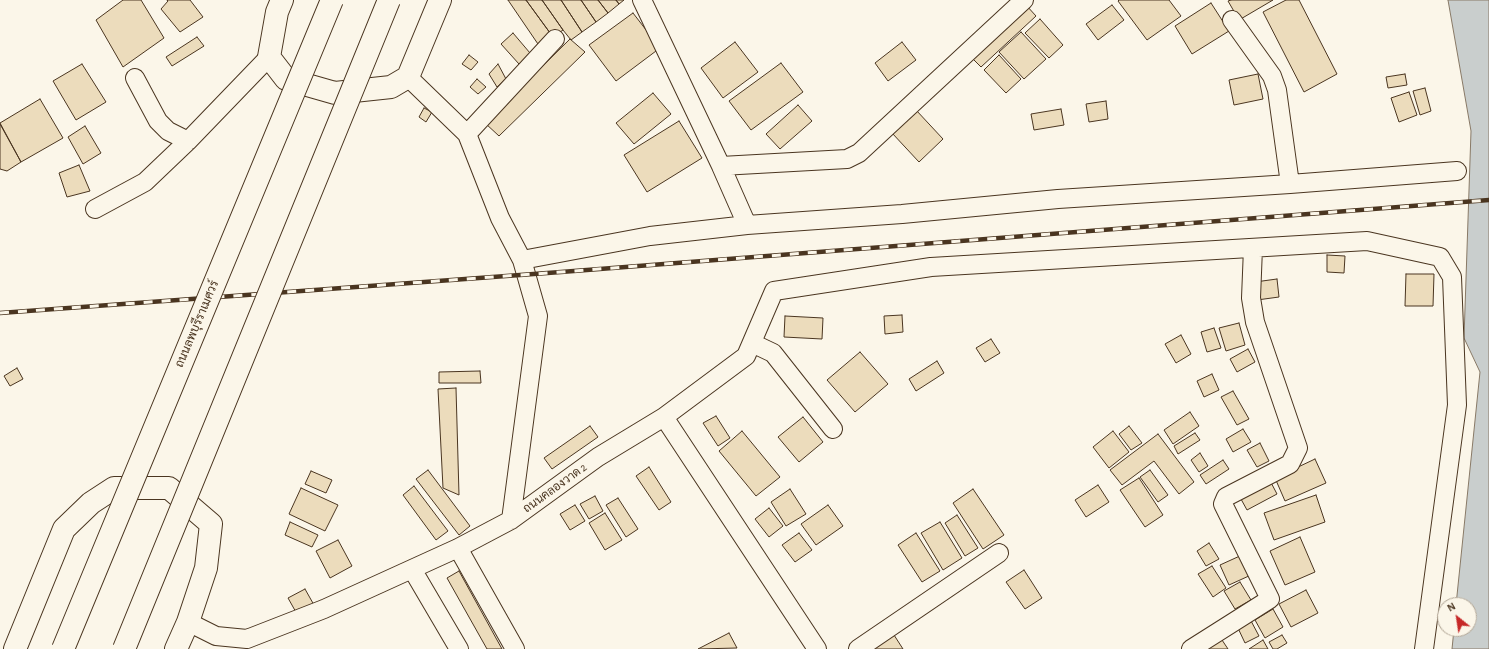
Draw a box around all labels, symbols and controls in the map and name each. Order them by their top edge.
street label: ถนนลพบุรีราเมศวร์ [172,278,222,370]
street label: ถนนคลองวาด 2 [520,460,590,516]
north arrow [1437,597,1477,637]
text: N [1445,600,1457,614]

